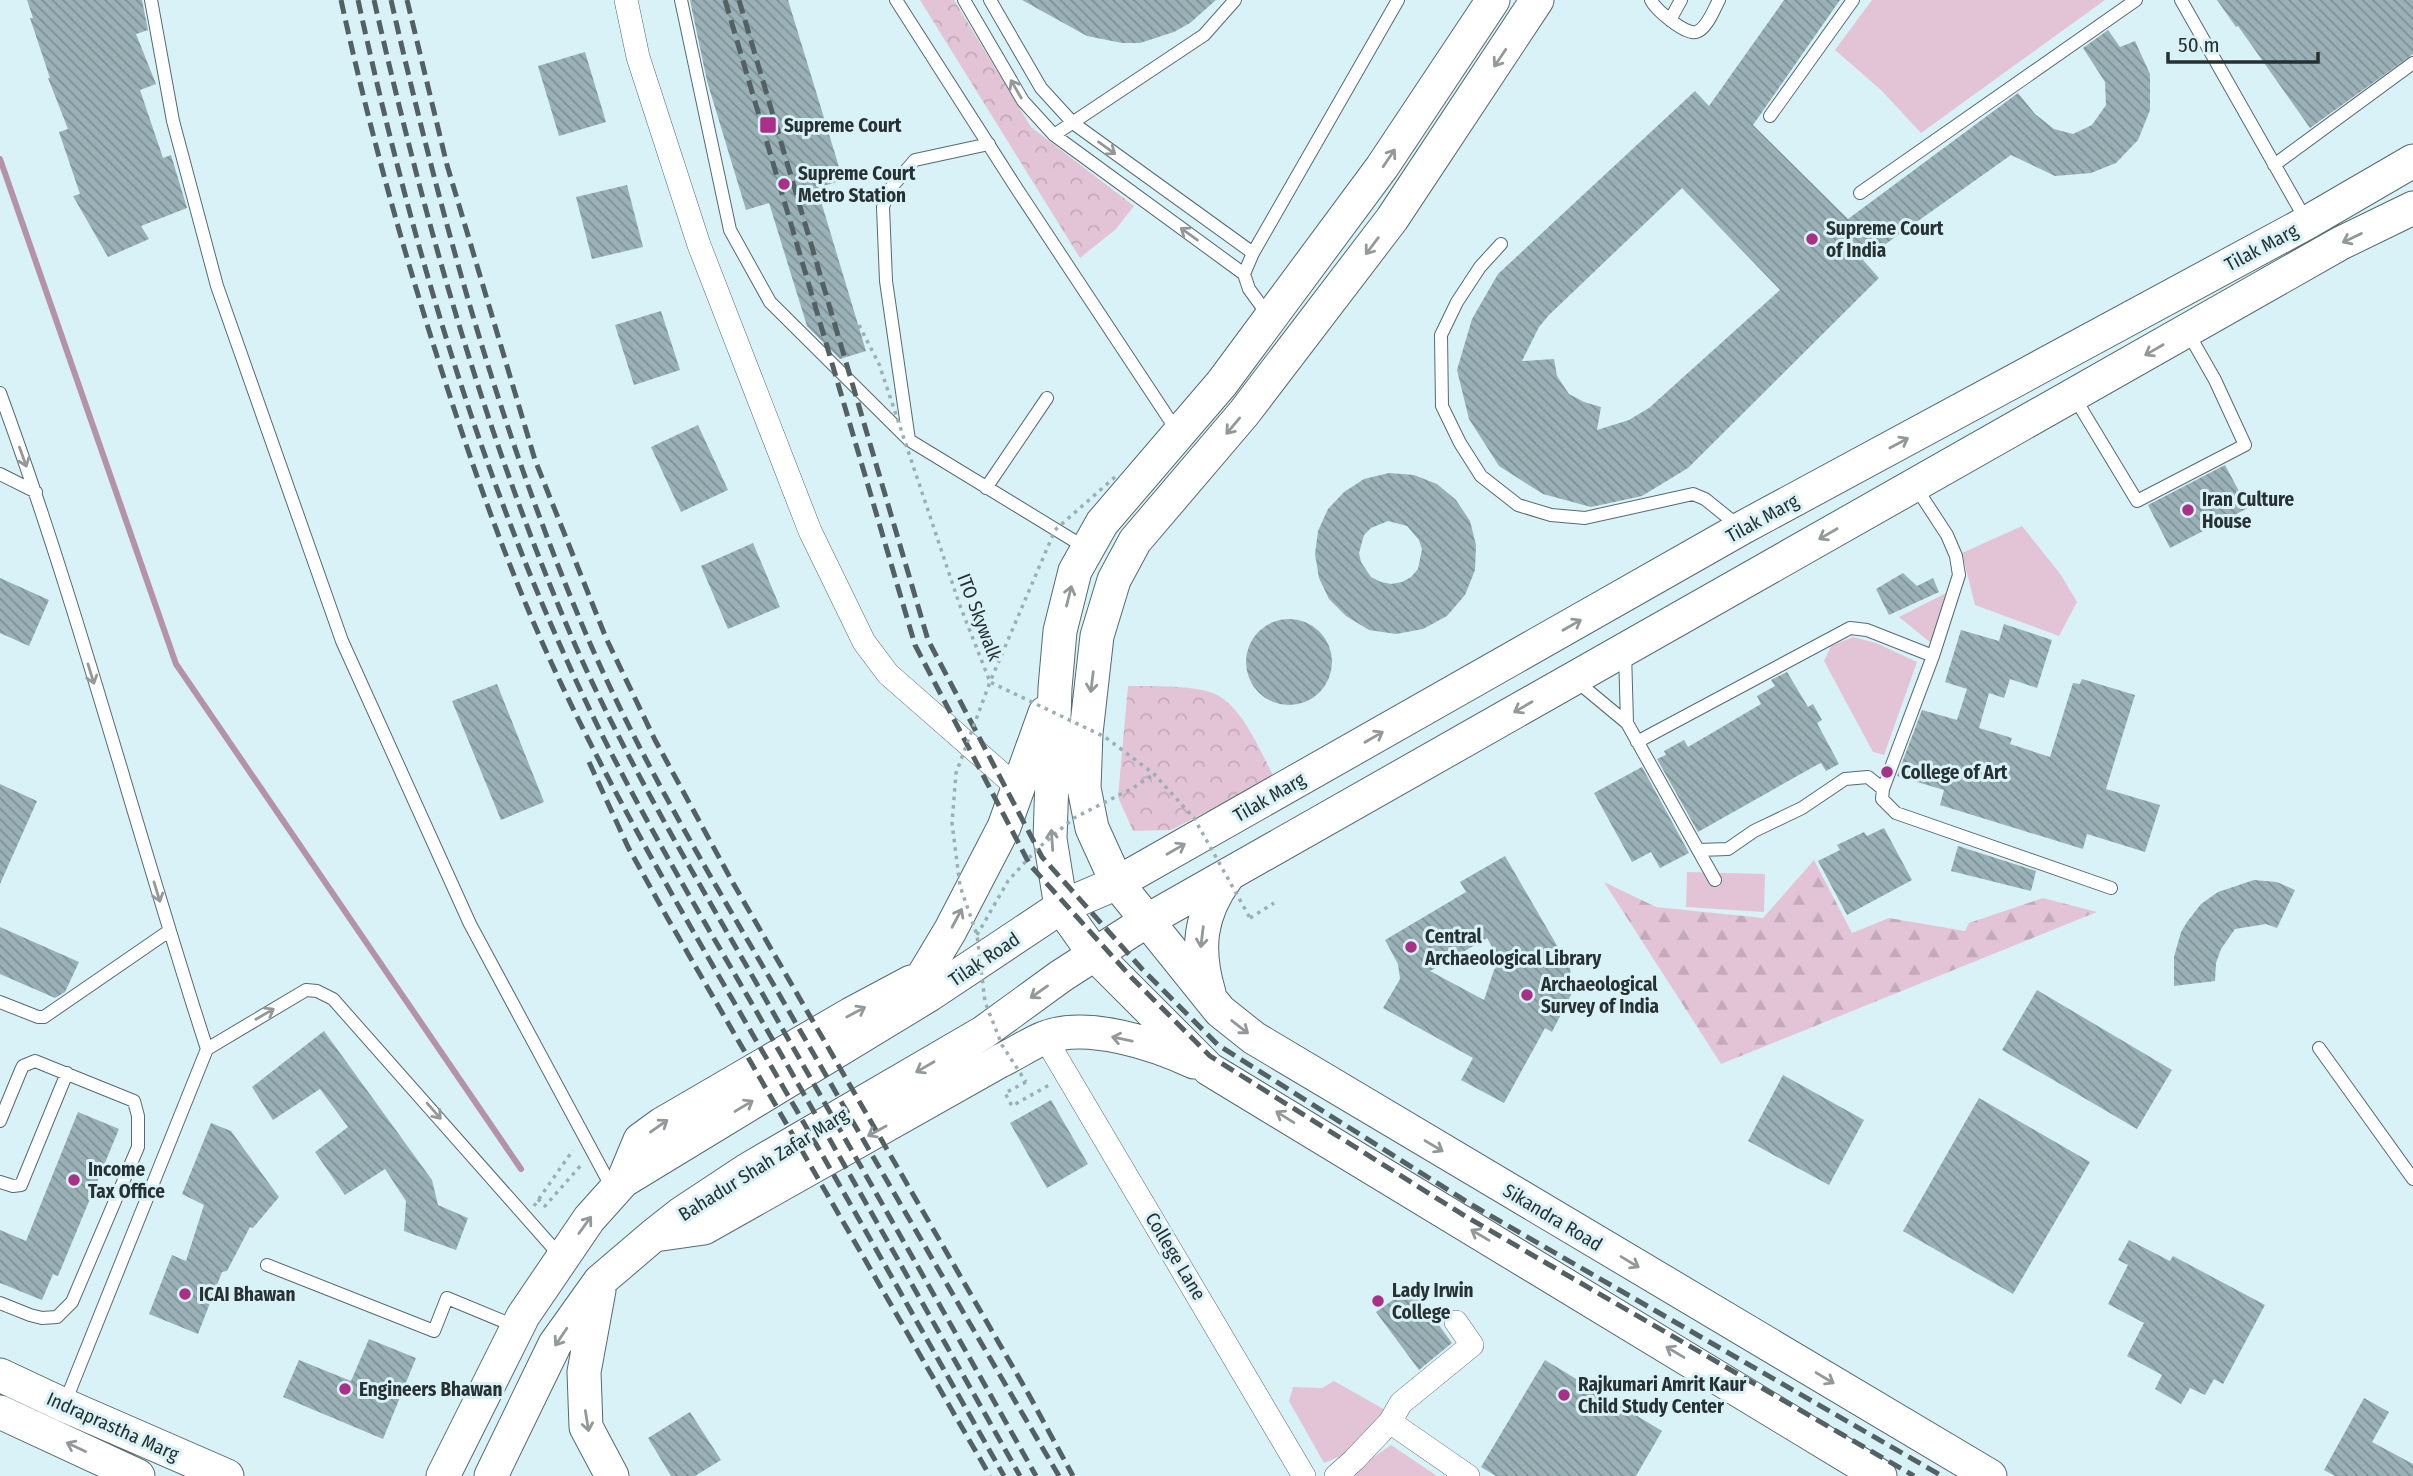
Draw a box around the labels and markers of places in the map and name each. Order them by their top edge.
place label: Supreme Court [784,114,902,137]
marker: Supreme Court [758,115,778,135]
place label: Supreme Court Metro Station [798,162,916,207]
marker: Supreme Court Metro Station [776,176,792,192]
place label: Supreme Court of India [1826,217,1944,262]
marker: Supreme Court of India [1804,231,1820,247]
place label: Iran Culture House [2202,488,2295,533]
marker: Iran Culture House [2180,502,2196,518]
place label: College of Art [1901,761,2008,784]
marker: College of Art [1879,764,1895,780]
place label: Central Archaeological Library [1424,925,1602,970]
marker: Central Archaeological Library [1403,939,1419,955]
place label: Archaeological Survey of India [1540,973,1659,1018]
marker: Archaeological Survey of India [1519,987,1535,1003]
place label: Income Tax Office [88,1158,165,1203]
marker: Income Tax Office [66,1172,82,1188]
place label: Lady Irwin College [1392,1279,1474,1324]
place label: ICAI Bhawan [199,1283,296,1306]
marker: ICAI Bhawan [177,1286,193,1302]
marker: Lady Irwin College [1370,1293,1386,1309]
place label: Rajkumari Amrit Kaur Child Study Center [1578,1373,1747,1418]
place label: Engineers Bhawan [359,1378,503,1401]
marker: Engineers Bhawan [337,1381,353,1397]
marker: Rajkumari Amrit Kaur Child Study Center [1556,1387,1572,1403]

